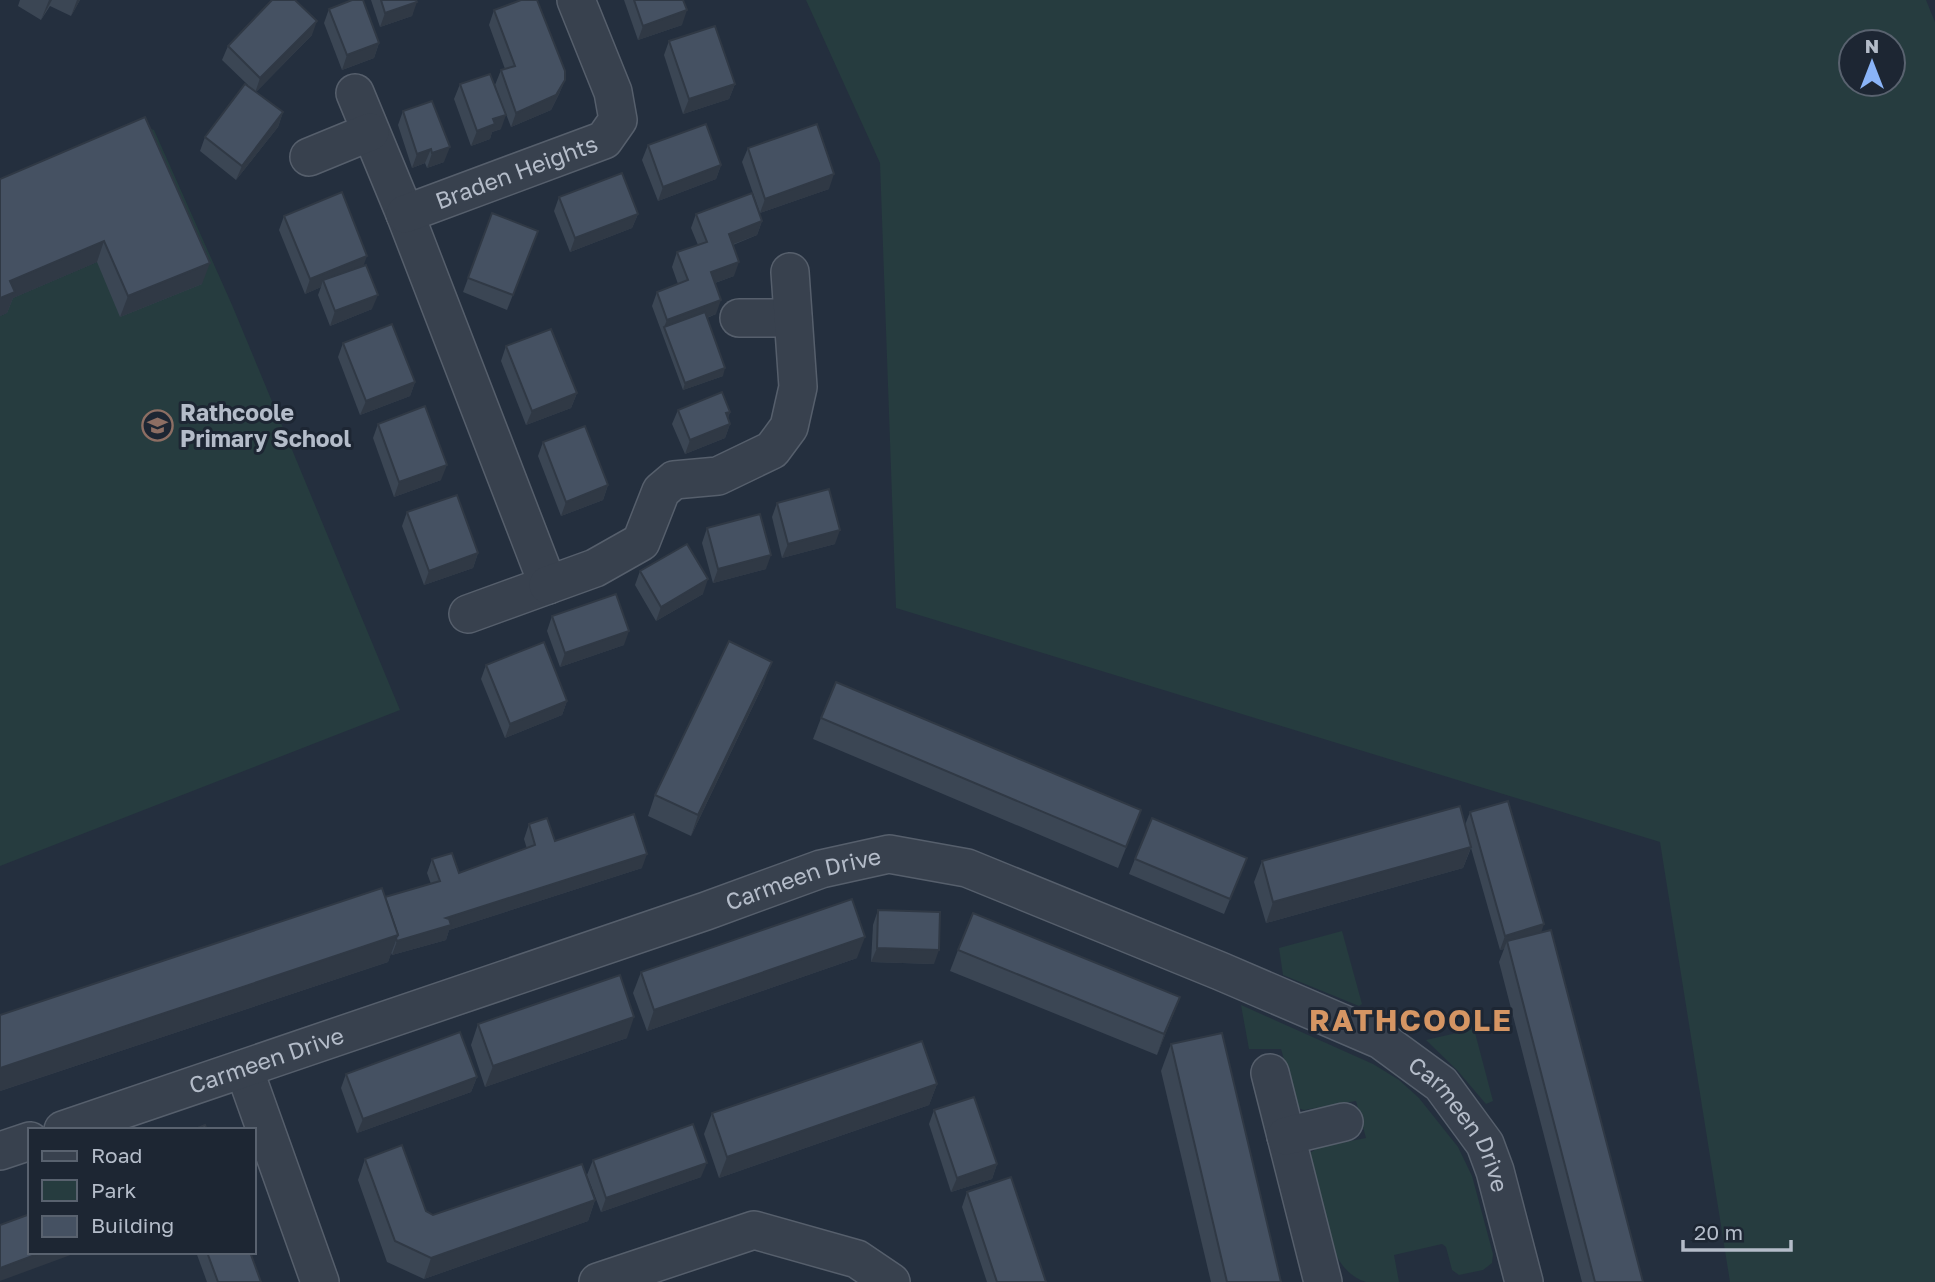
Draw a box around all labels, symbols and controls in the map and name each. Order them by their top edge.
north arrow [1837,28,1907,98]
text: N [1865,34,1879,57]
street label: Braden Heights [431,129,601,215]
place label: Rathcoole Primary School [180,398,351,452]
school or university icon: Rathcoole Primary School [140,409,174,443]
street label: Carmeen Drive [721,841,883,916]
district label: RATHCOOLE [1309,1002,1513,1038]
street label: Carmeen Drive [185,1020,347,1099]
street label: Carmeen Drive [1403,1050,1515,1195]
legend [28,1128,256,1254]
text: Road [91,1142,142,1168]
text: Park [91,1177,137,1203]
scale bar [1683,1208,1792,1252]
text: Building [91,1212,174,1238]
text: 20 m [1694,1219,1743,1245]

